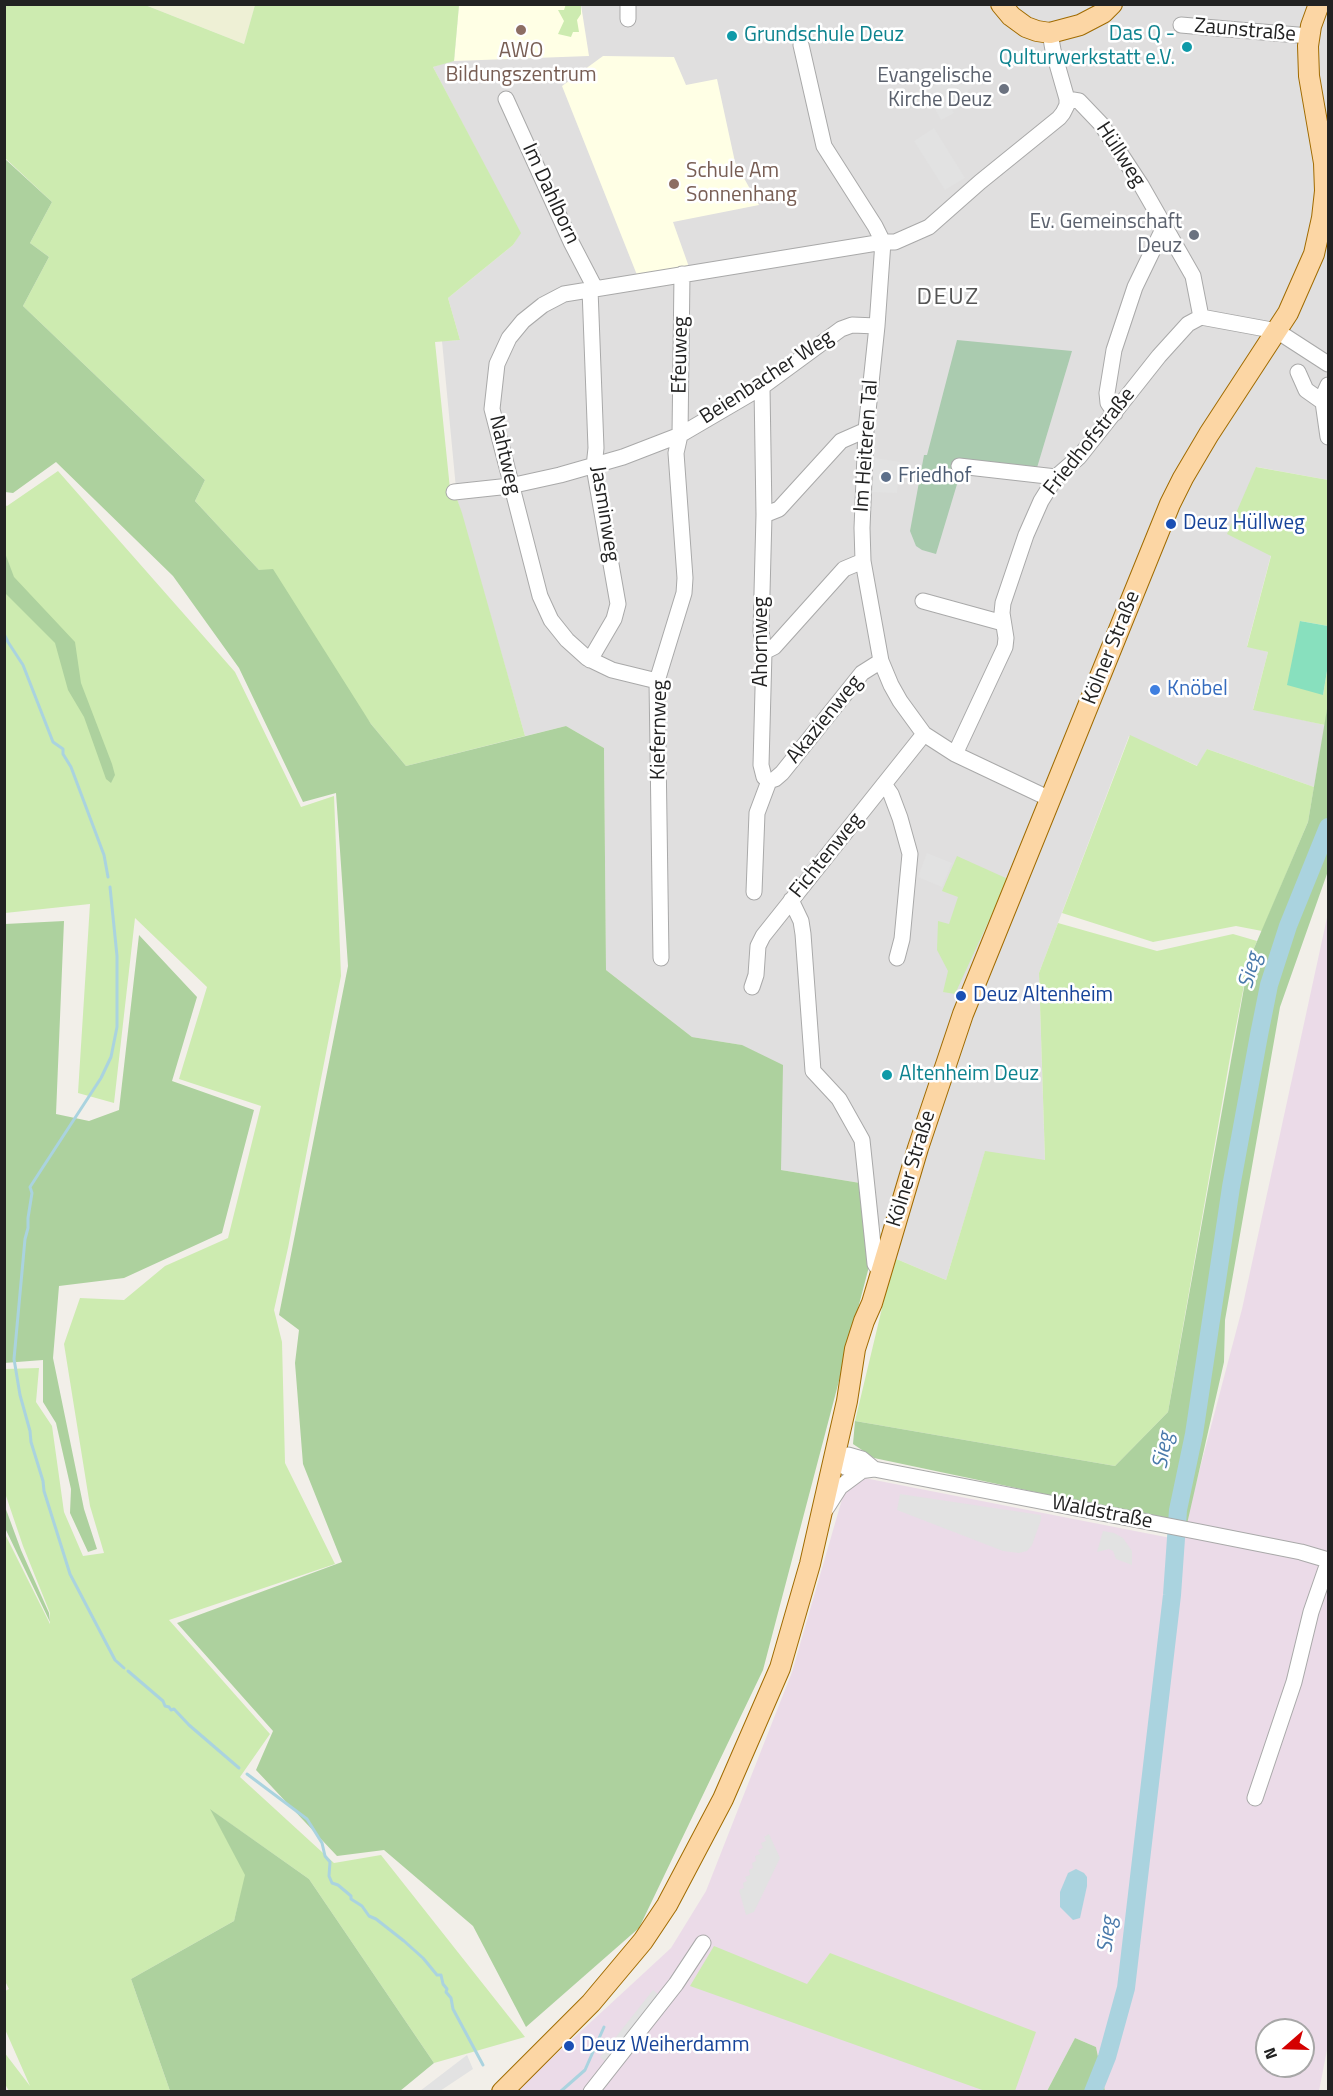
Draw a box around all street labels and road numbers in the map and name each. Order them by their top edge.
street label: Zaunstraße [1193,14,1297,48]
street label: Hüllweg [1090,118,1150,192]
street label: Im Dahlborn [516,140,584,248]
street label: Efeuweg [668,316,694,394]
street label: Beienbacher Weg [696,325,838,431]
street label: Im Heiteren Tal [850,379,884,513]
street label: Friedhofstraße [1039,383,1141,501]
street label: Nahtweg [483,413,525,497]
street label: Jasminweg [584,464,624,564]
street label: Kölner Straße [1078,587,1146,709]
street label: Ahornweg [749,597,775,687]
street label: Akazienweg [782,671,868,769]
street label: Kiefernweg [647,680,673,780]
street label: Fichtenweg [785,808,869,904]
street label: Kölner Straße [882,1108,942,1230]
street label: Waldstraße [1049,1491,1155,1535]

